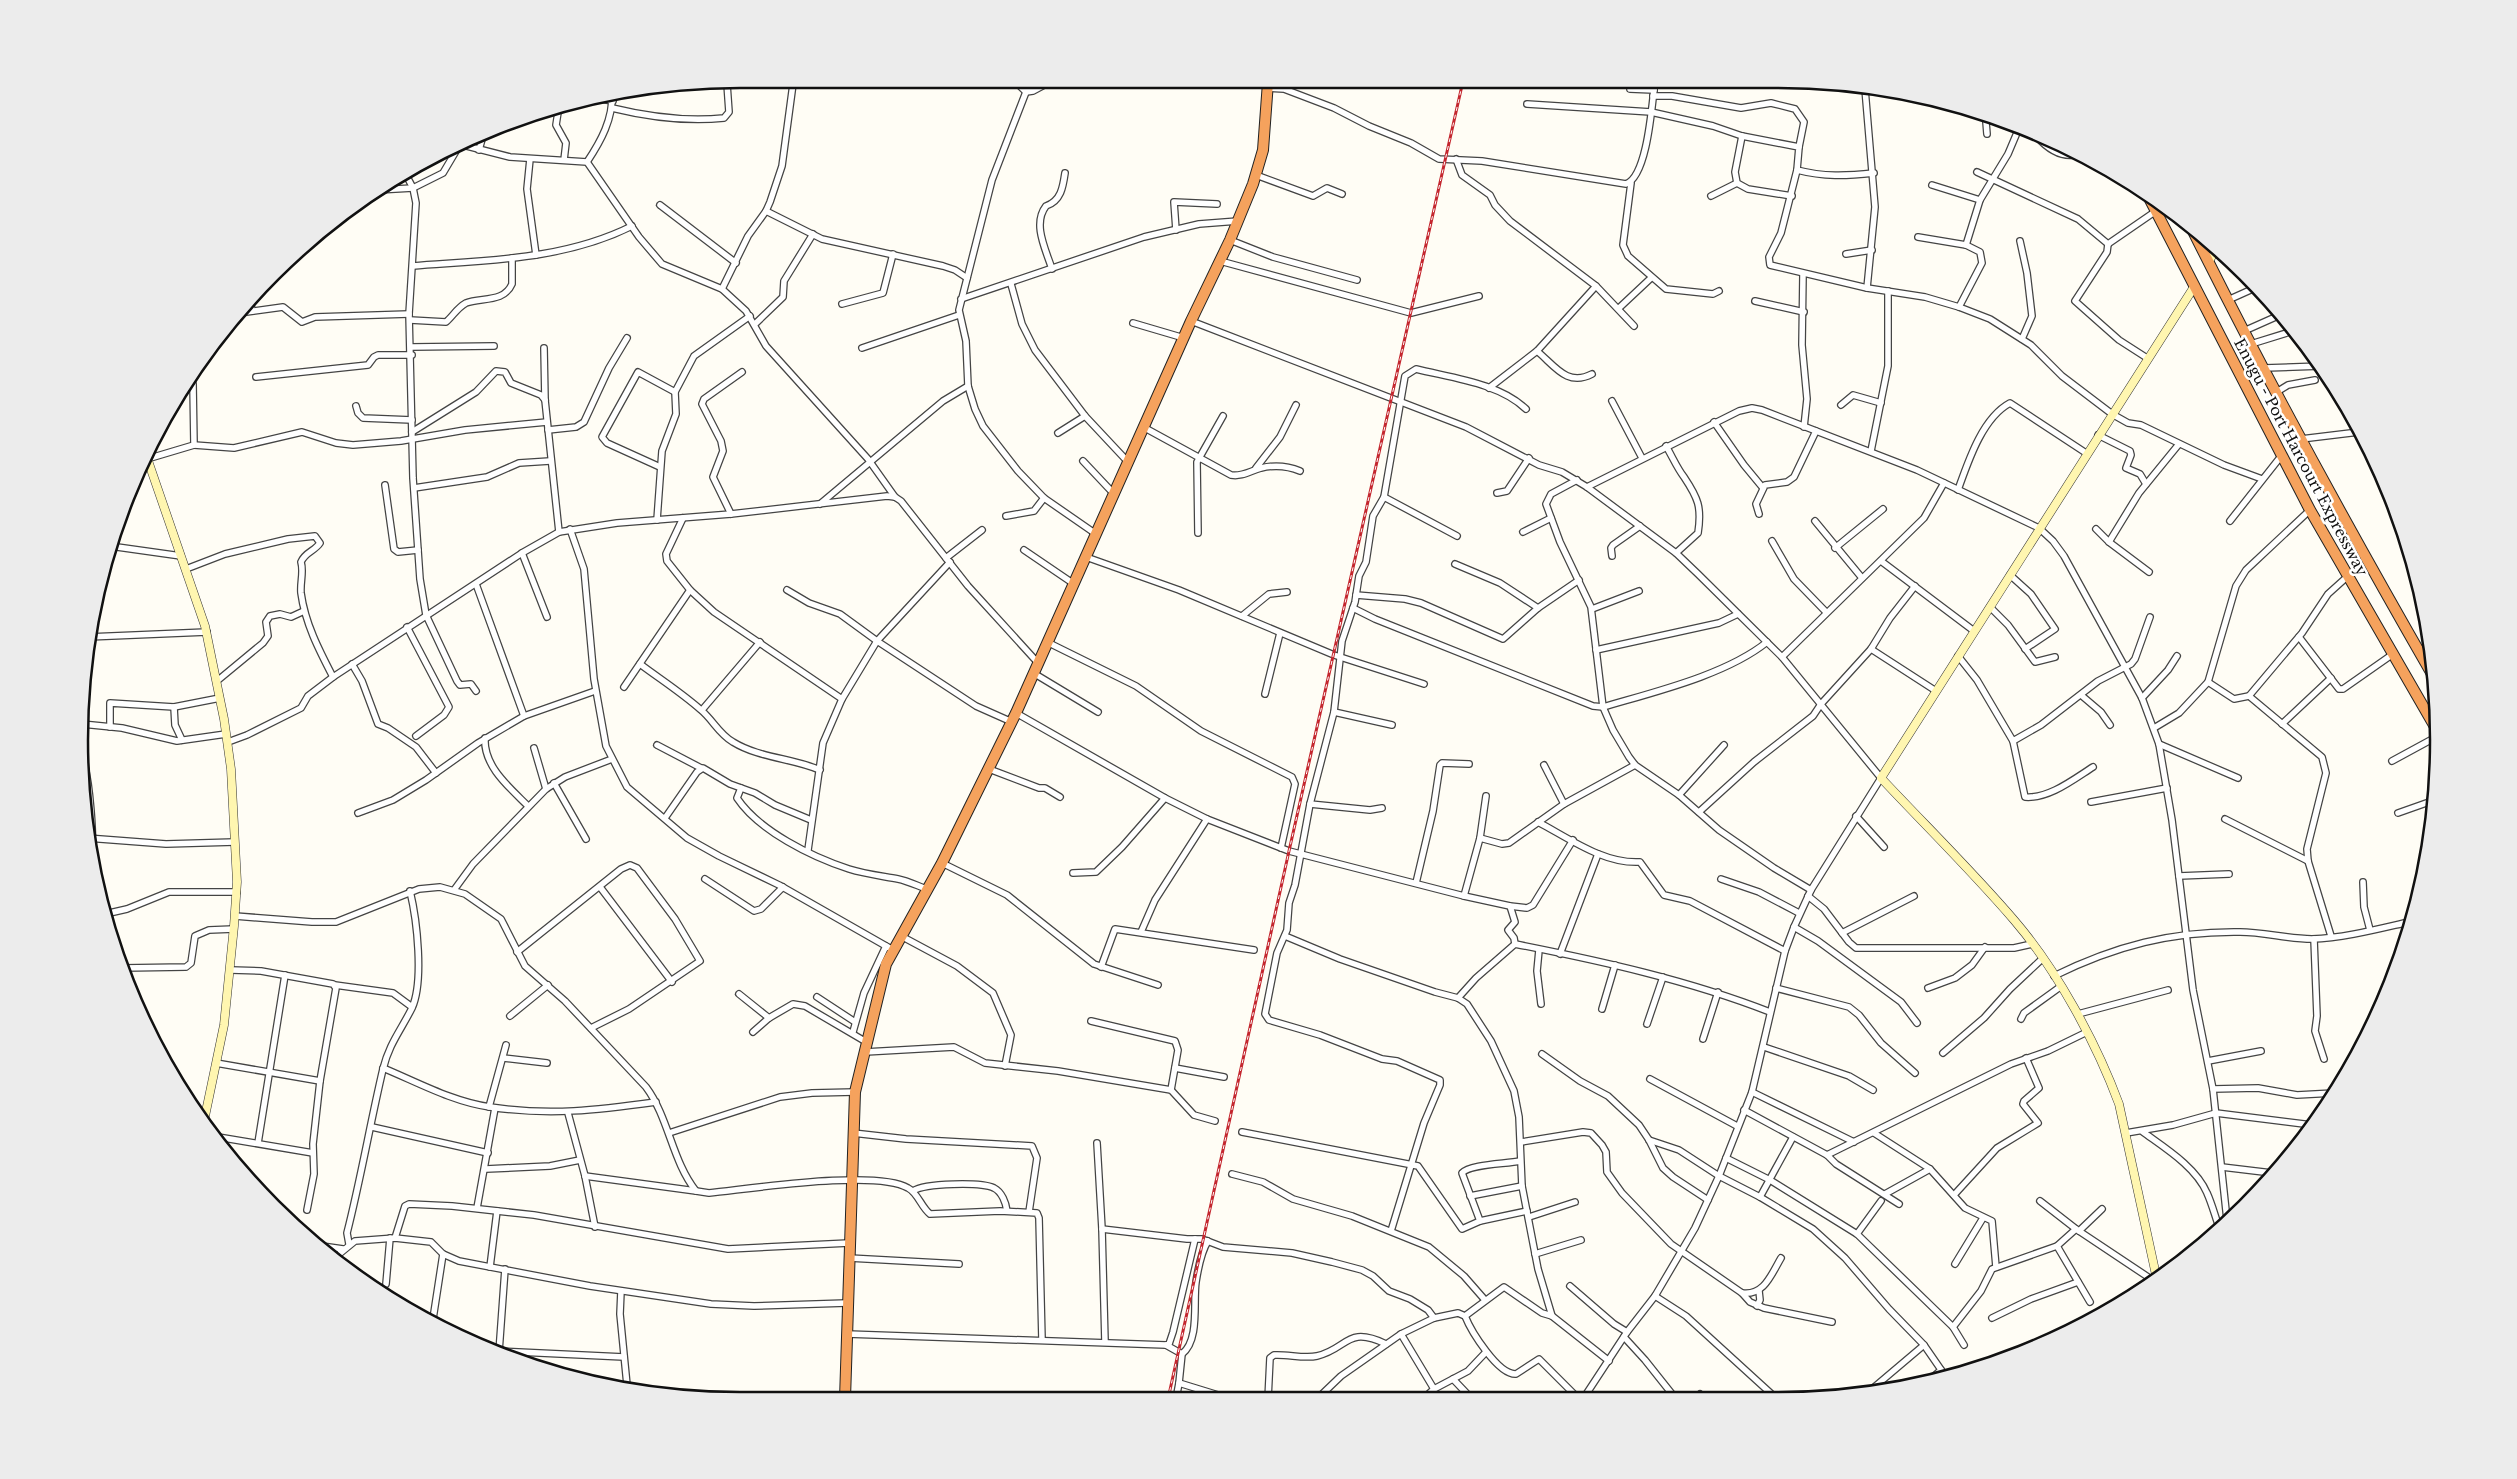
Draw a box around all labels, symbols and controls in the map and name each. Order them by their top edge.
street label: Enugu - Port Harcourt Expressway [2230,335,2372,579]

